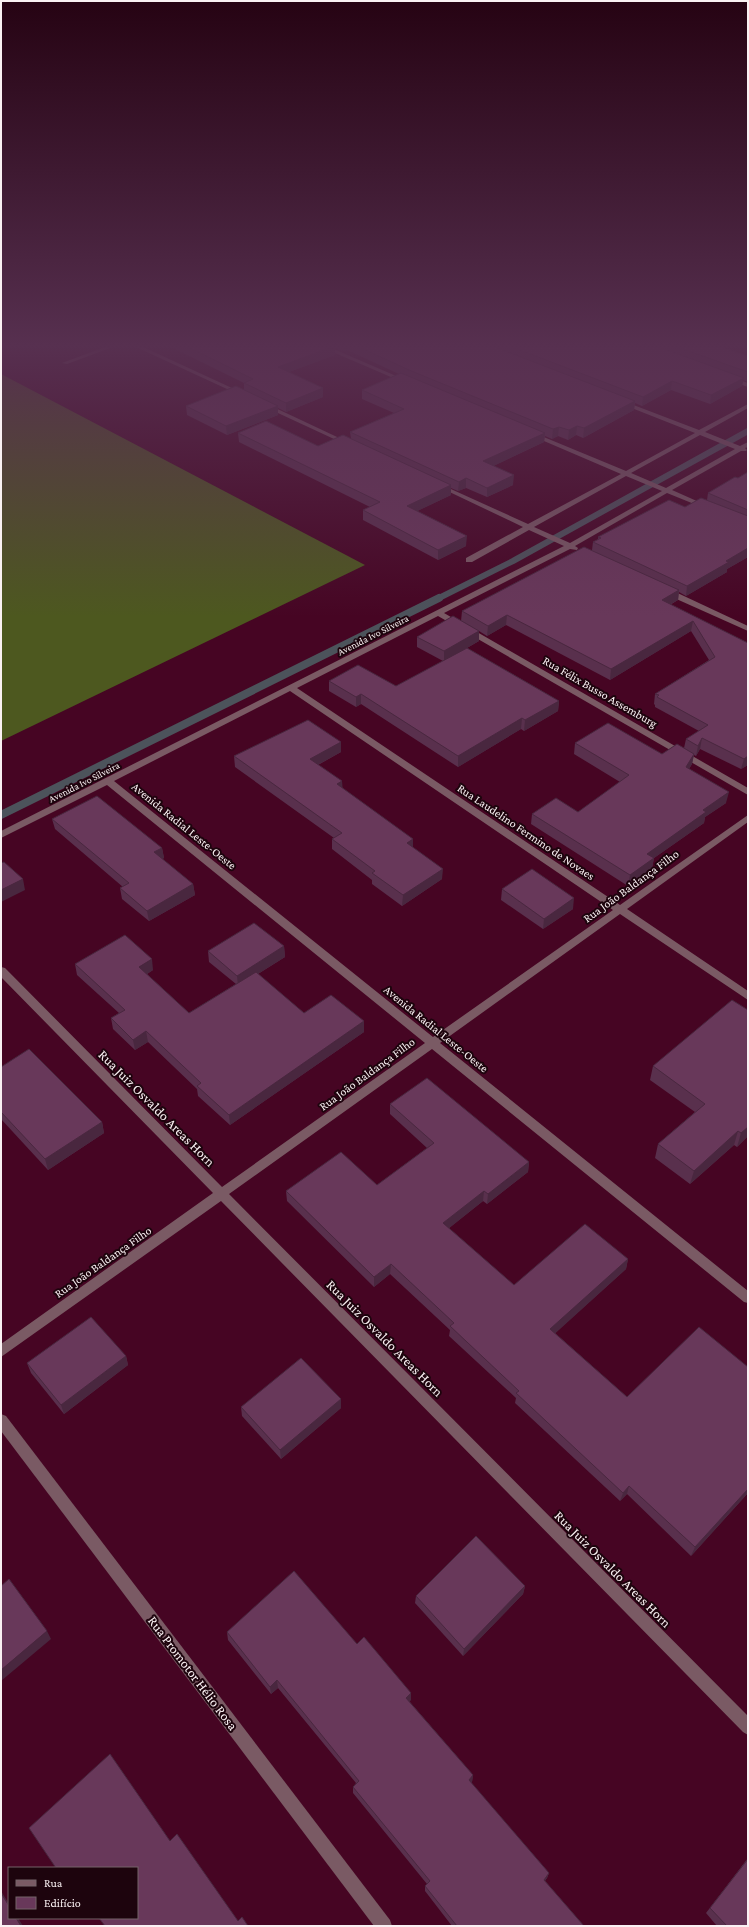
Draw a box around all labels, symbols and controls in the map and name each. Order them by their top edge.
street label: Avenida Ivo Silveira [336,612,411,658]
street label: Rua Félix Busso Assemburg [540,653,660,731]
street label: Avenida Ivo Silveira [47,759,122,805]
street label: Avenida Radial Leste-Oeste [129,780,239,872]
street label: Rua Laudelino Fermino de Novaes [455,781,597,883]
street label: Rua João Baldança Filho [580,847,682,925]
street label: Avenida Radial Leste-Oeste [381,983,491,1075]
street label: Rua João Baldança Filho [316,1035,418,1113]
street label: Rua Juiz Osvaldo Areas Horn [95,1046,219,1170]
street label: Rua João Baldança Filho [52,1223,154,1301]
street label: Rua Juiz Osvaldo Areas Horn [323,1276,447,1400]
street label: Rua Juiz Osvaldo Areas Horn [551,1507,675,1631]
street label: Rua Promotor Hélio Rosa [145,1613,241,1734]
legend [8,1867,138,1919]
text: Rua [44,1876,63,1890]
text: Edifício [44,1896,81,1910]

